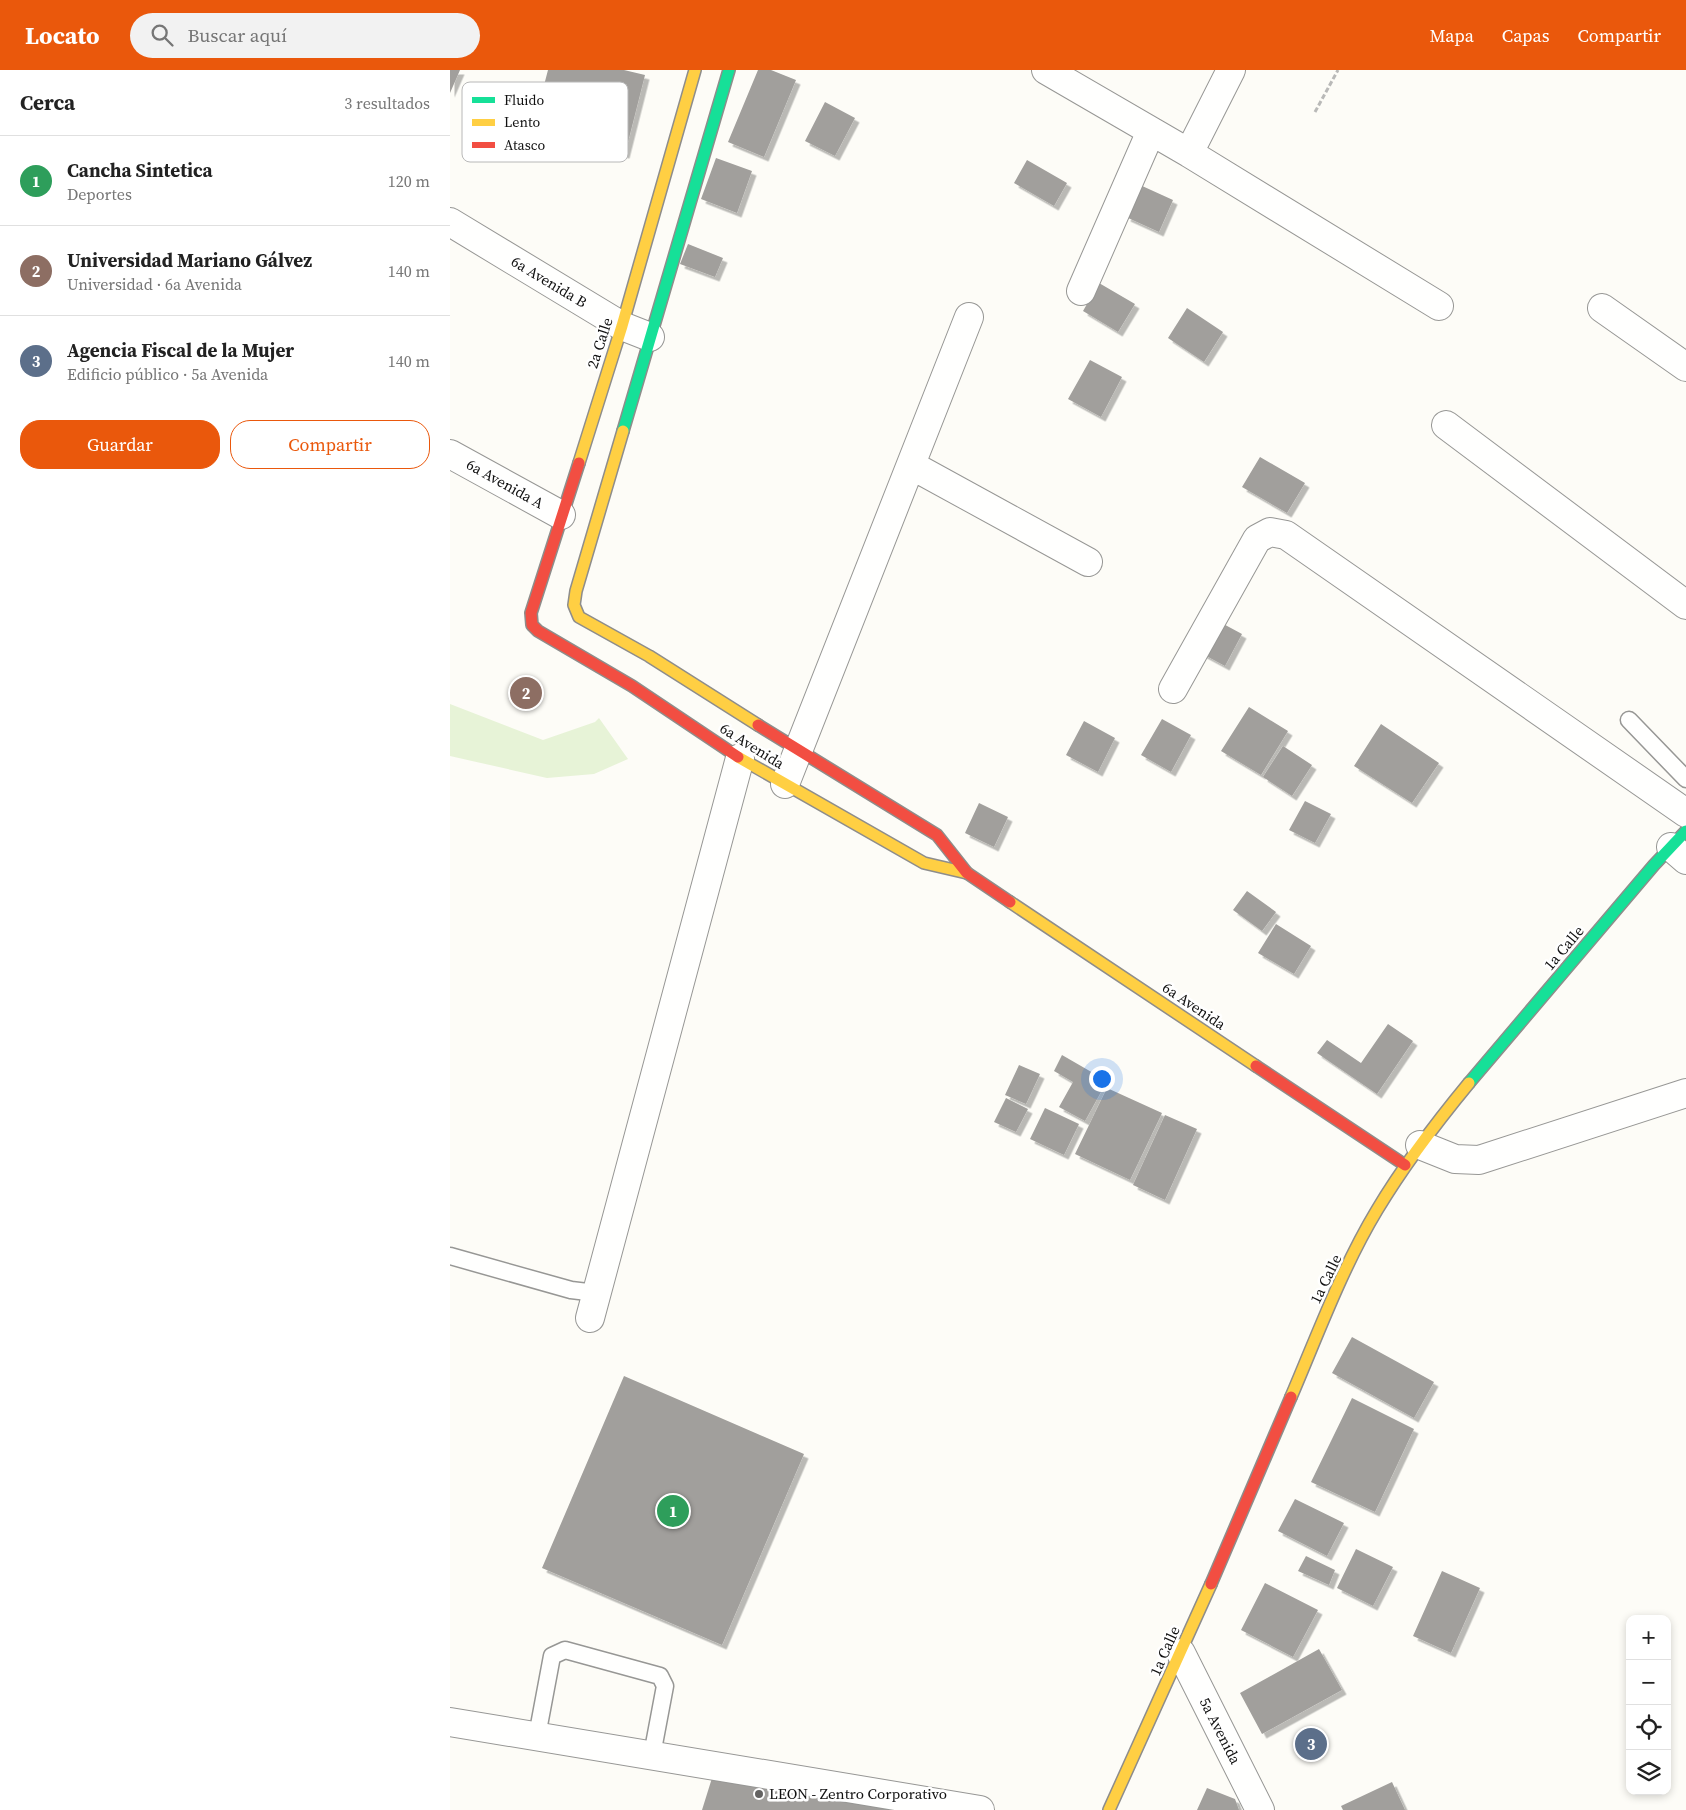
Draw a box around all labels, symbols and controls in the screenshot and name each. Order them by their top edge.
search box [130,13,480,58]
text: Locato [25,19,100,52]
icon: search [148,21,176,49]
text: Buscar aquí [188,22,287,48]
text: Mapa [1429,23,1474,48]
text: Capas [1502,23,1549,48]
text: Compartir [1577,23,1661,48]
legend [462,82,628,162]
text: Cerca [20,88,75,117]
text: Fluido [504,90,544,110]
text: 3 resultados [344,92,430,114]
text: Lento [504,112,540,132]
text: Atasco [504,135,546,155]
text: Cancha Sintetica [67,157,213,183]
text: 1 [32,170,40,192]
text: 120 m [388,170,430,192]
text: Deportes [67,183,132,205]
text: Universidad Mariano Gálvez [67,247,312,273]
street label: 6a Avenida B [507,251,591,312]
text: 2 [32,260,40,282]
text: 140 m [388,260,430,282]
text: Universidad · 6a Avenida [67,273,242,295]
street label: 2a Calle [581,314,618,371]
text: Agencia Fiscal de la Mujer [67,337,294,363]
text: 3 [32,350,40,372]
text: 140 m [388,350,430,372]
text: Edificio público · 5a Avenida [67,363,268,385]
button: Guardar [20,420,220,469]
button: Compartir [230,420,430,469]
street label: 6a Avenida A [463,454,548,514]
pin: 2 [510,674,542,712]
street label: 6a Avenida [716,718,789,774]
street label: 1a Calle [1539,921,1589,974]
street label: 6a Avenida [1158,977,1230,1035]
your location [1089,1066,1115,1092]
street label: 1a Calle [1305,1250,1347,1307]
pin: 1 [657,1492,689,1530]
map controls [1626,1615,1671,1795]
button: + [1626,1615,1671,1660]
street label: 1a Calle [1144,1622,1185,1679]
button: − [1626,1660,1671,1705]
street label: 5a Avenida [1195,1694,1246,1768]
button: locate [1626,1705,1671,1750]
pin: 3 [1295,1725,1327,1763]
button: layers [1626,1750,1671,1795]
place label: LEON - Zentro Corporativo [769,1783,947,1804]
marker: LEON - Zentro Corporativo [753,1788,765,1800]

